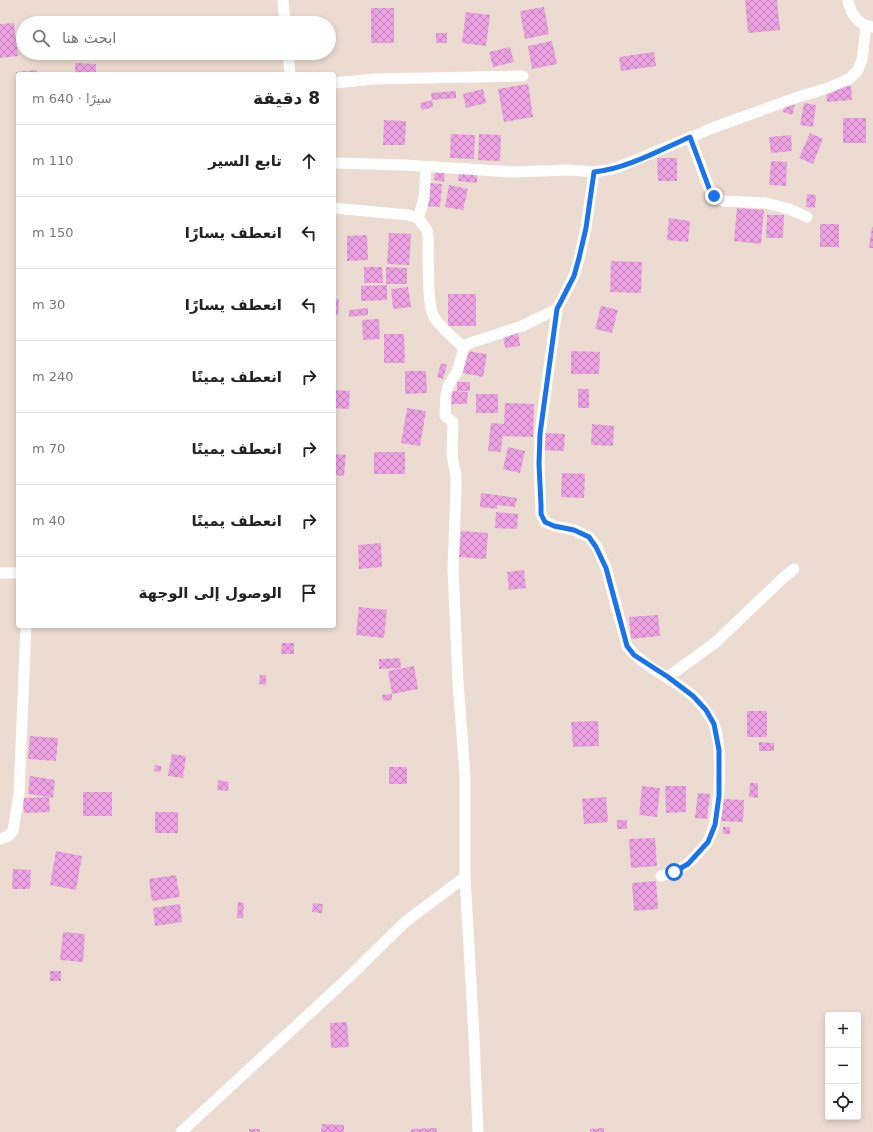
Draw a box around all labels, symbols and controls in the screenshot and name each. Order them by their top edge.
search box [16,16,336,60]
icon: search [30,27,52,49]
text: ابحث هنا [62,29,117,47]
text: 8 دقيقة [253,88,320,108]
text: سيرًا · 640 m [32,91,112,106]
icon: ahead [298,150,320,172]
text: تابع السير [208,152,282,170]
text: 110 m [32,153,74,168]
route end [705,187,723,205]
icon: left [298,222,320,244]
text: انعطف يسارًا [185,224,282,242]
text: 150 m [32,225,74,240]
icon: left [298,294,320,316]
text: انعطف يسارًا [185,296,282,314]
text: 30 m [32,297,65,312]
icon: right [298,366,320,388]
text: انعطف يمينًا [191,368,282,386]
text: 240 m [32,369,74,384]
icon: right [298,438,320,460]
text: انعطف يمينًا [191,440,282,458]
text: 70 m [32,441,65,456]
icon: right [298,510,320,532]
text: انعطف يمينًا [191,512,282,530]
text: 40 m [32,513,65,528]
icon: arrive [298,582,320,604]
text: الوصول إلى الوجهة [139,584,282,602]
route start [665,863,683,881]
map controls [825,1012,861,1120]
button: + [825,1012,861,1048]
button: − [825,1048,861,1084]
button: locate [825,1084,861,1120]

